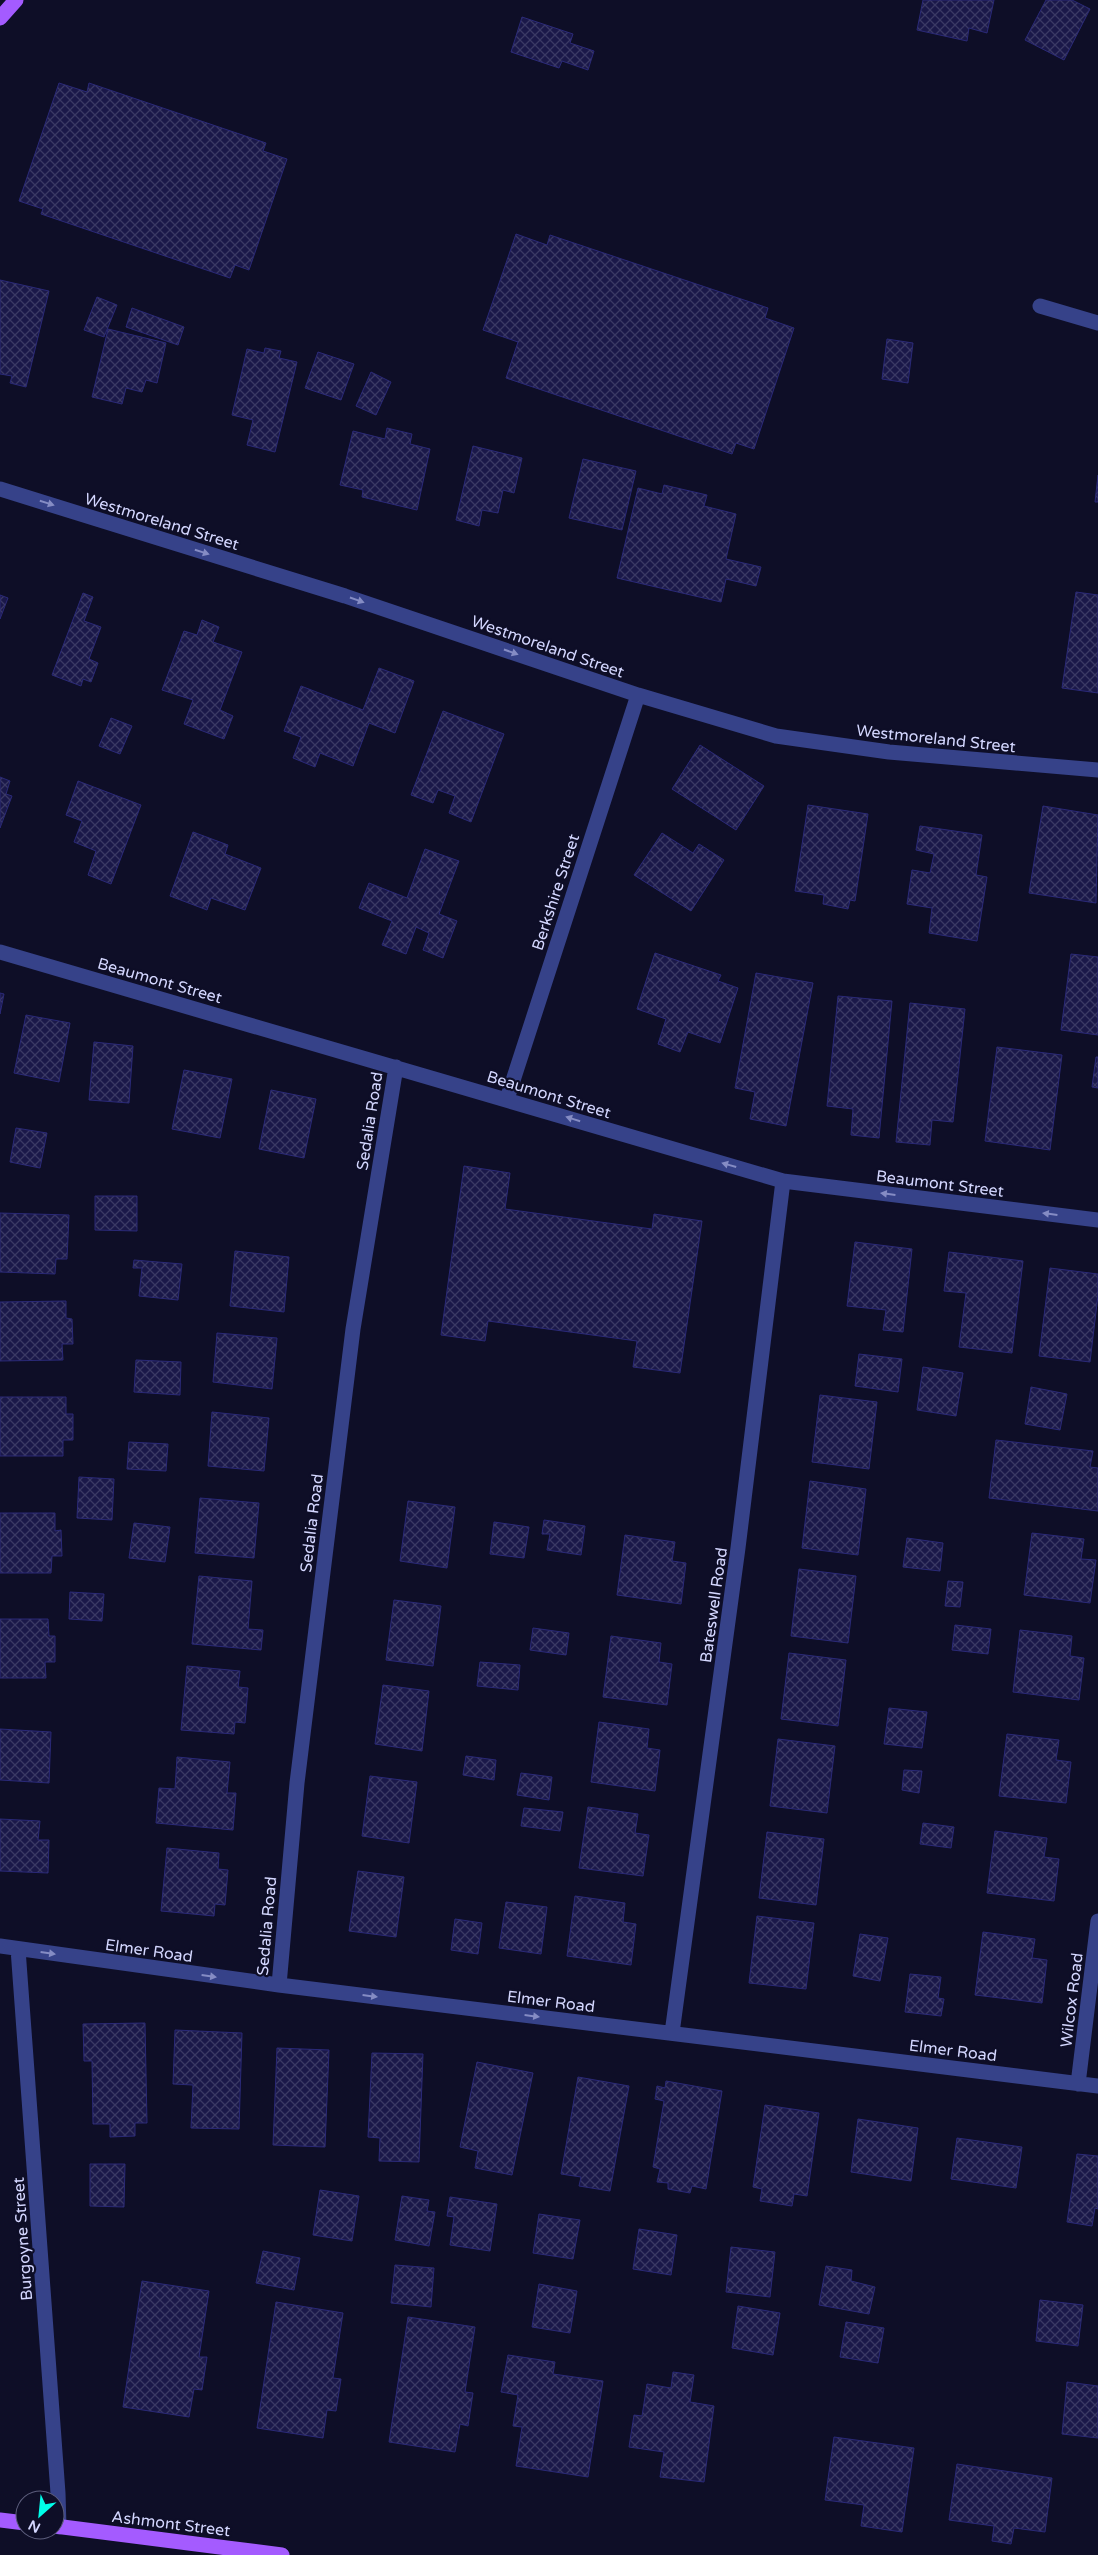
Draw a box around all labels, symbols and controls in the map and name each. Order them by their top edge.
street label: Westmoreland Street [82,489,241,555]
one-way arrow [39,500,54,508]
one-way arrow [194,548,209,556]
one-way arrow [349,597,364,605]
street label: Westmoreland Street [469,611,627,682]
one-way arrow [503,649,518,657]
street label: Westmoreland Street [855,721,1017,757]
street label: Berkshire Street [528,832,584,953]
street label: Beaumont Street [95,954,224,1008]
street label: Beaumont Street [484,1067,613,1123]
street label: Sedalia Road [352,1071,388,1172]
one-way arrow [565,1115,580,1123]
one-way arrow [721,1161,736,1169]
street label: Beaumont Street [875,1166,1005,1202]
one-way arrow [880,1190,896,1198]
one-way arrow [1041,1210,1057,1218]
street label: Sedalia Road [296,1473,328,1574]
street label: Bateswell Road [696,1546,732,1664]
street label: Sedalia Road [253,1876,281,1976]
street label: Elmer Road [104,1935,194,1967]
one-way arrow [41,1950,57,1958]
street label: Wilcox Road [1056,1952,1088,2048]
one-way arrow [202,1972,218,1980]
street label: Elmer Road [506,1987,596,2017]
one-way arrow [363,1993,379,2001]
one-way arrow [524,2012,540,2020]
street label: Elmer Road [908,2036,998,2066]
street label: Burgoyne Street [9,2177,37,2301]
north arrow [15,2490,65,2540]
street label: Ashmont Street [110,2507,231,2541]
text: N [25,2516,43,2536]

